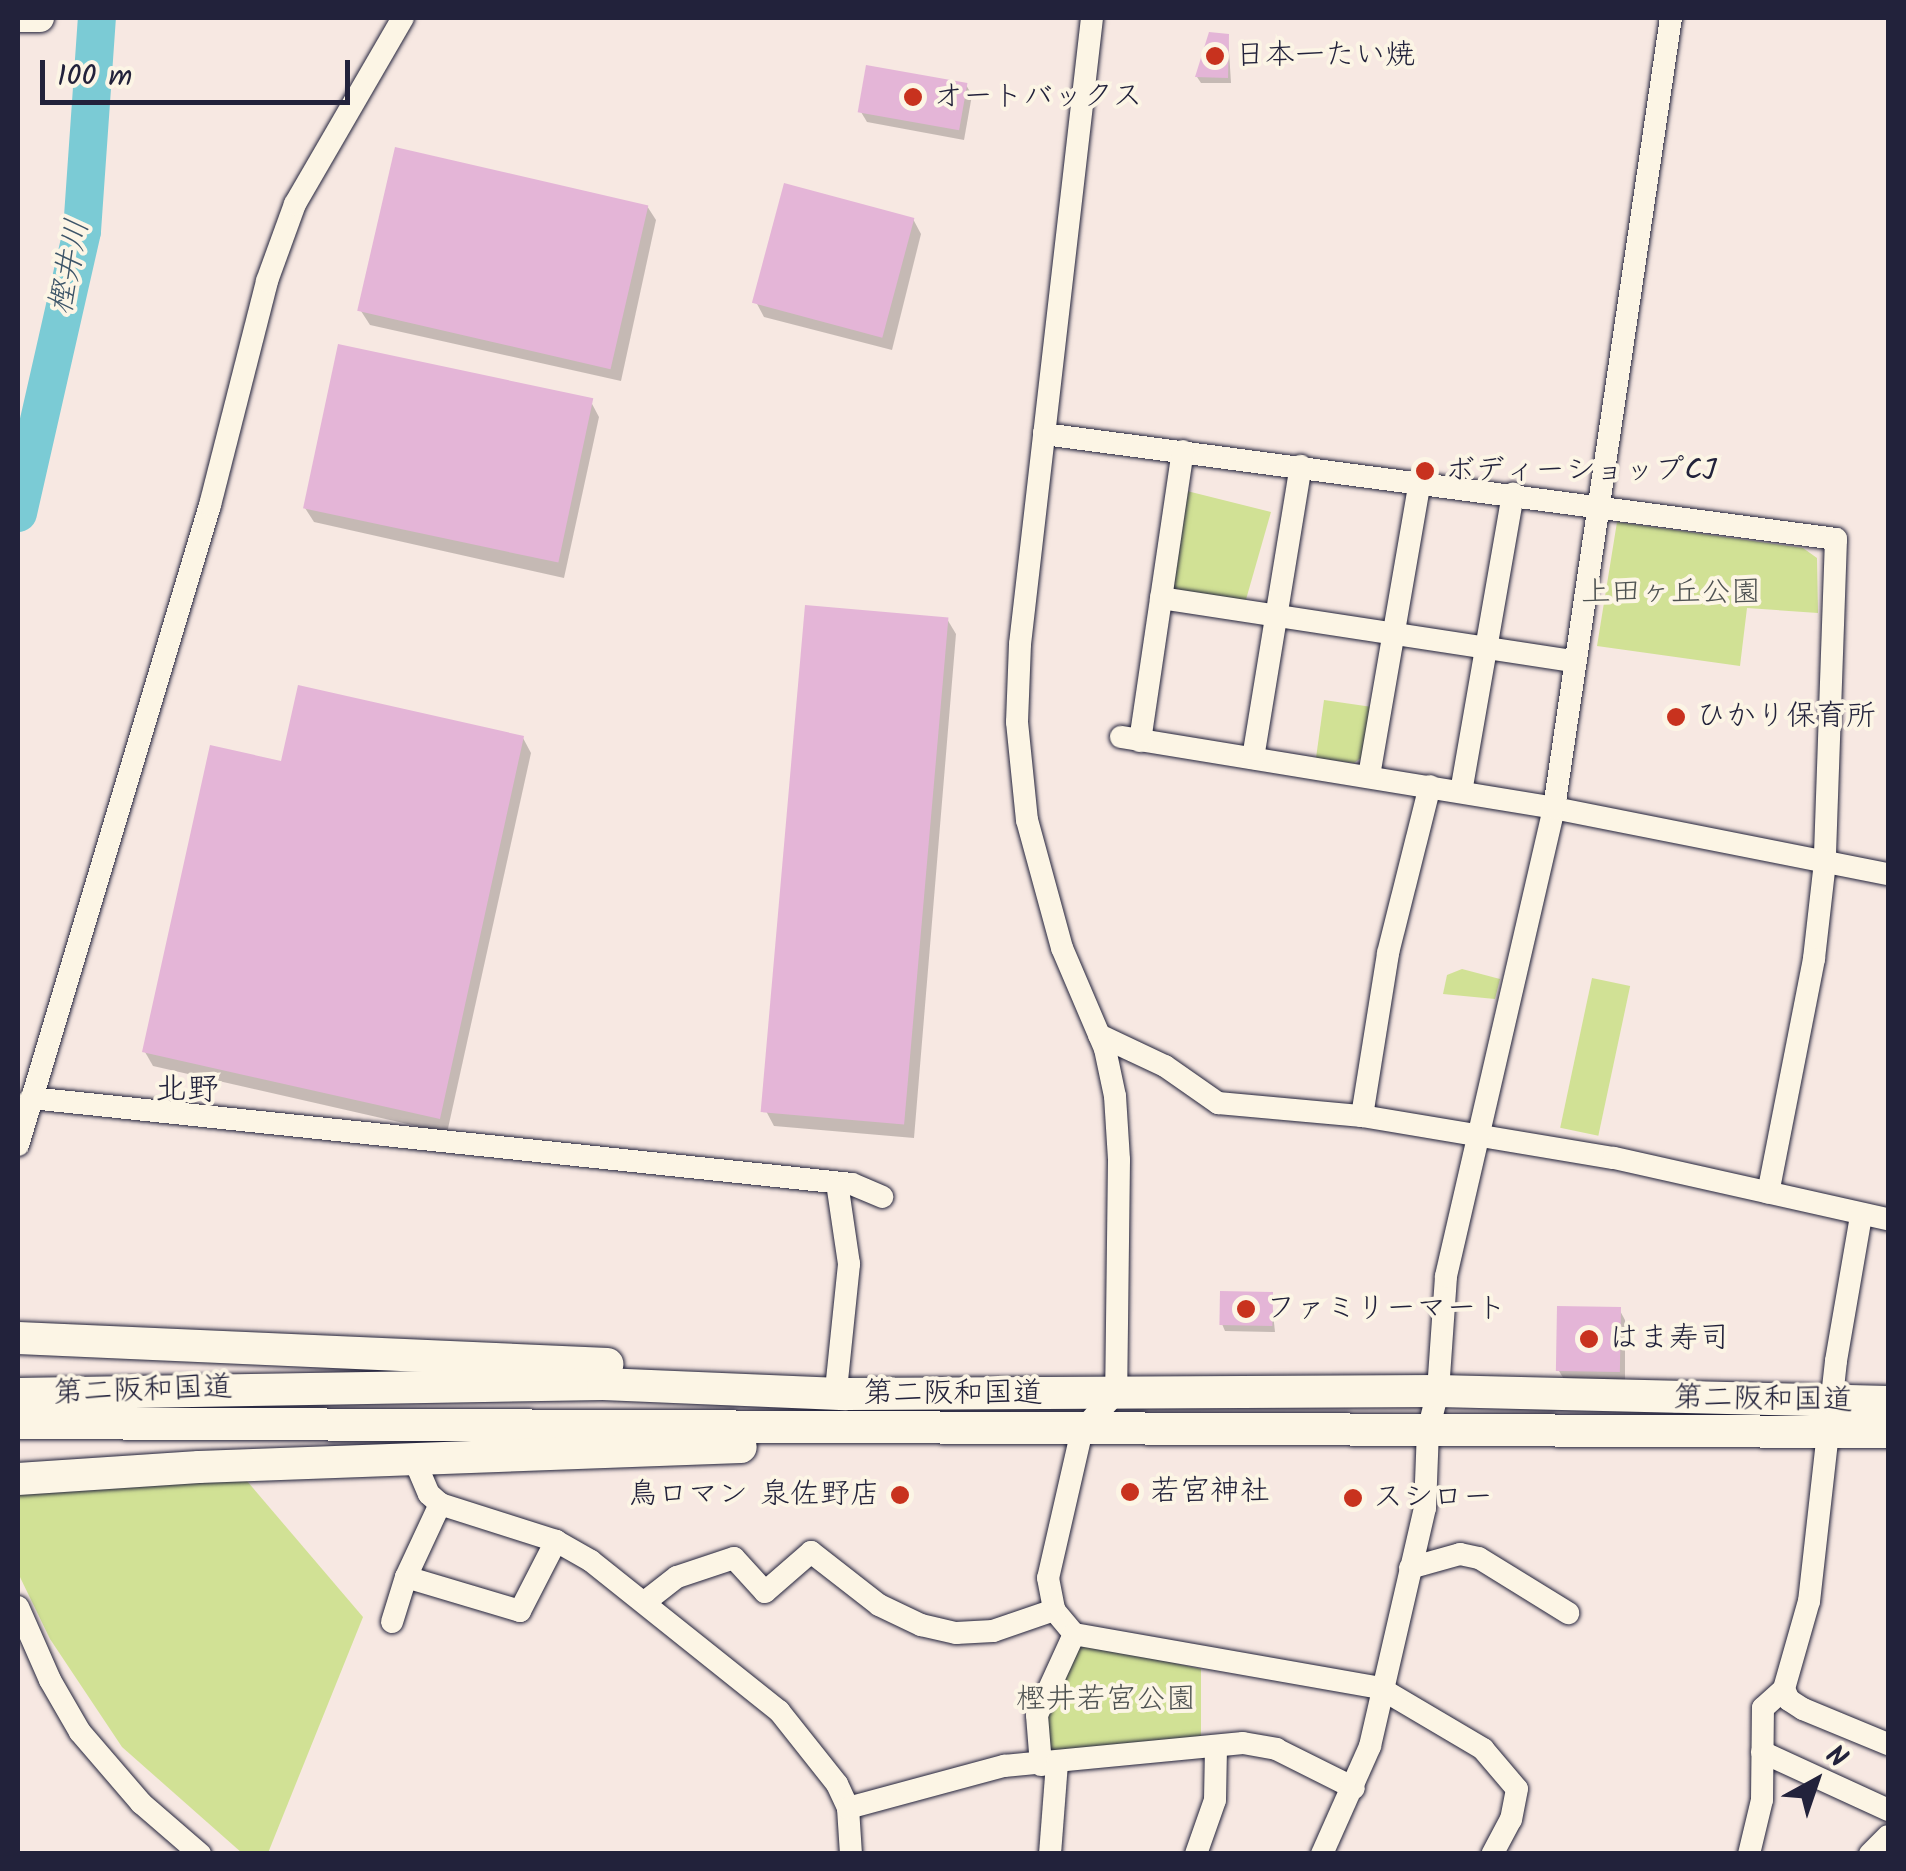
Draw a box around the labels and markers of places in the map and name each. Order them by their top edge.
place label: 日本一たい焼 [1235,38,1415,74]
marker: 日本一たい焼 [1204,45,1226,67]
place label: オートバックス [933,79,1143,115]
marker: オートバックス [902,86,924,108]
place label: ボディーショップCJ [1445,453,1717,489]
marker: ボディーショップCJ [1414,460,1436,482]
place label: ひかり保育所 [1696,699,1876,735]
marker: ひかり保育所 [1665,706,1687,728]
place label: ファミリーマート [1266,1291,1506,1327]
marker: ファミリーマート [1235,1298,1257,1320]
place label: はま寿司 [1609,1321,1729,1357]
marker: はま寿司 [1578,1328,1600,1350]
place label: 若宮神社 [1150,1474,1270,1510]
place label: 鳥ロマン 泉佐野店 [628,1477,880,1513]
place label: スシロー [1373,1480,1493,1516]
marker: 若宮神社 [1119,1481,1141,1503]
marker: 鳥ロマン 泉佐野店 [889,1484,911,1506]
marker: スシロー [1342,1487,1364,1509]

